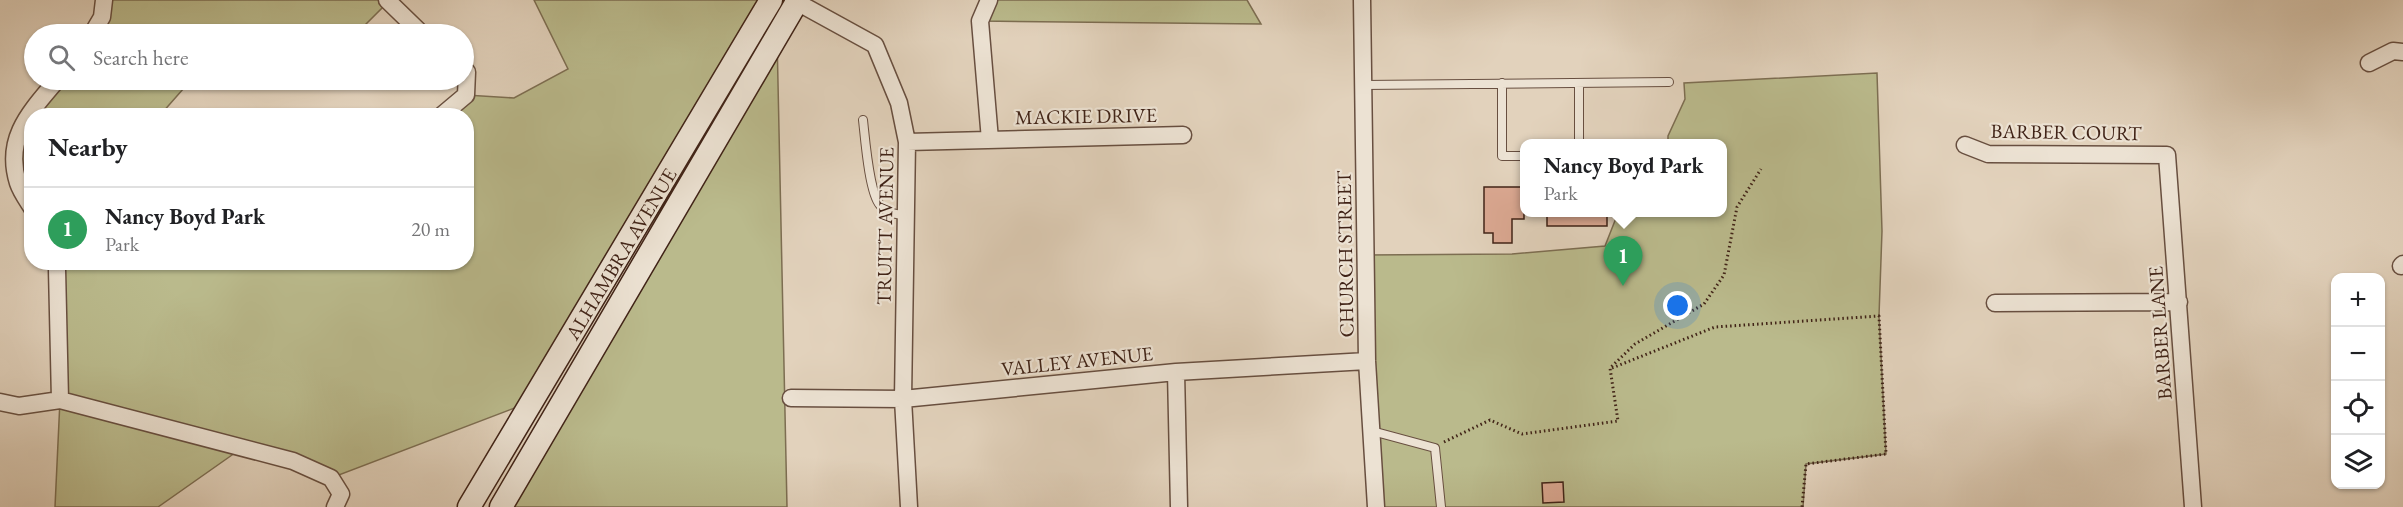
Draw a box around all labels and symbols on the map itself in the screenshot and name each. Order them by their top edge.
street label: MACKIE DRIVE [1015,102,1157,130]
street label: BARBER COURT [1990,118,2142,146]
street label: TRUITT AVENUE [871,147,899,305]
street label: ALHAMBRA AVENUE [559,163,683,346]
street label: CHURCH STREET [1331,170,1359,338]
pin: 1 [1604,236,1642,286]
street label: BARBER LANE [2142,265,2178,401]
your location [1663,291,1692,320]
street label: VALLEY AVENUE [1000,340,1154,382]

